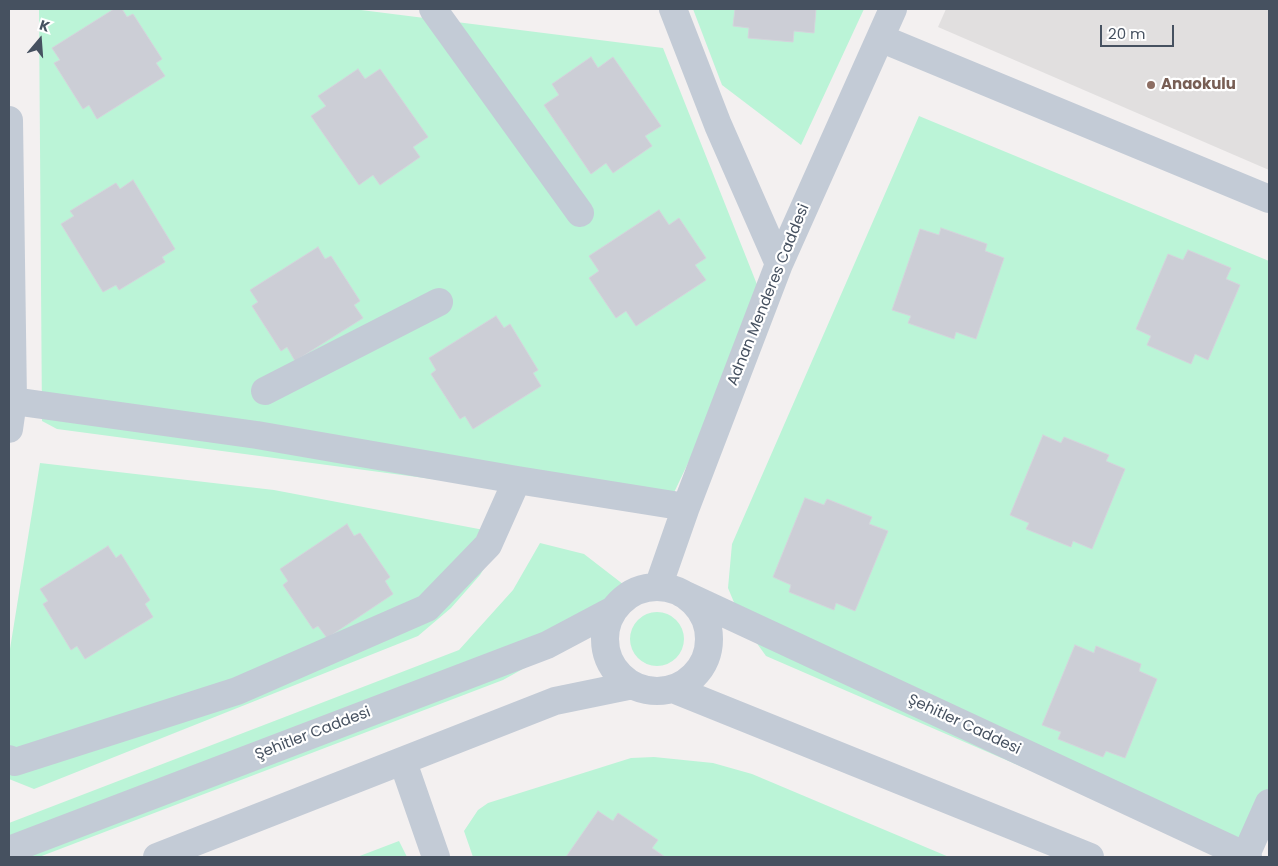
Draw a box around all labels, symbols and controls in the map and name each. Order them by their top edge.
north arrow [15,15,65,65]
text: K [37,15,52,37]
scale bar [1103,15,1177,47]
text: 20 m [1108,23,1146,44]
place label: Anaokulu [1161,76,1236,94]
marker: Anaokulu [1145,79,1157,91]
street label: Adnan Menderes Caddesi [724,202,814,388]
street label: Şehitler Caddesi [905,691,1023,759]
street label: Şehitler Caddesi [253,704,373,764]

